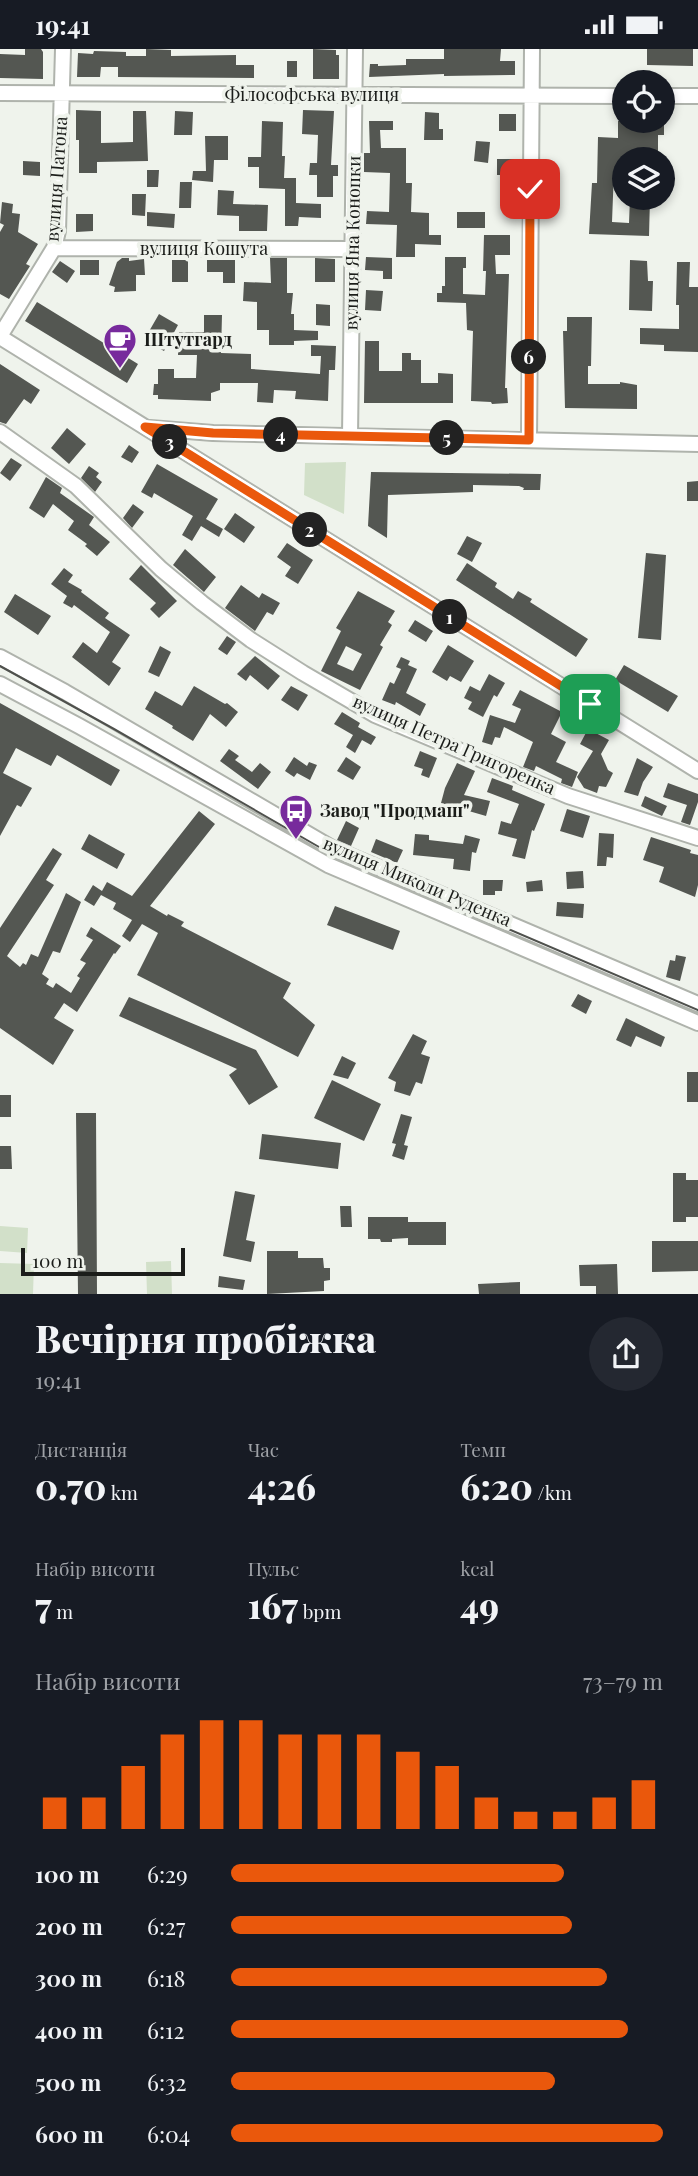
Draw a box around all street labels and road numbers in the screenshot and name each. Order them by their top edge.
street label: Філософська вулиця [225,82,399,106]
street label: вулиця Патона [40,115,72,242]
street label: вулиця Яна Конопки [338,155,366,331]
street label: вулиця Кошута [140,236,268,260]
street label: вулиця Петра Григоренка [349,689,559,800]
street label: вулиця Миколи Руденка [320,831,515,932]

